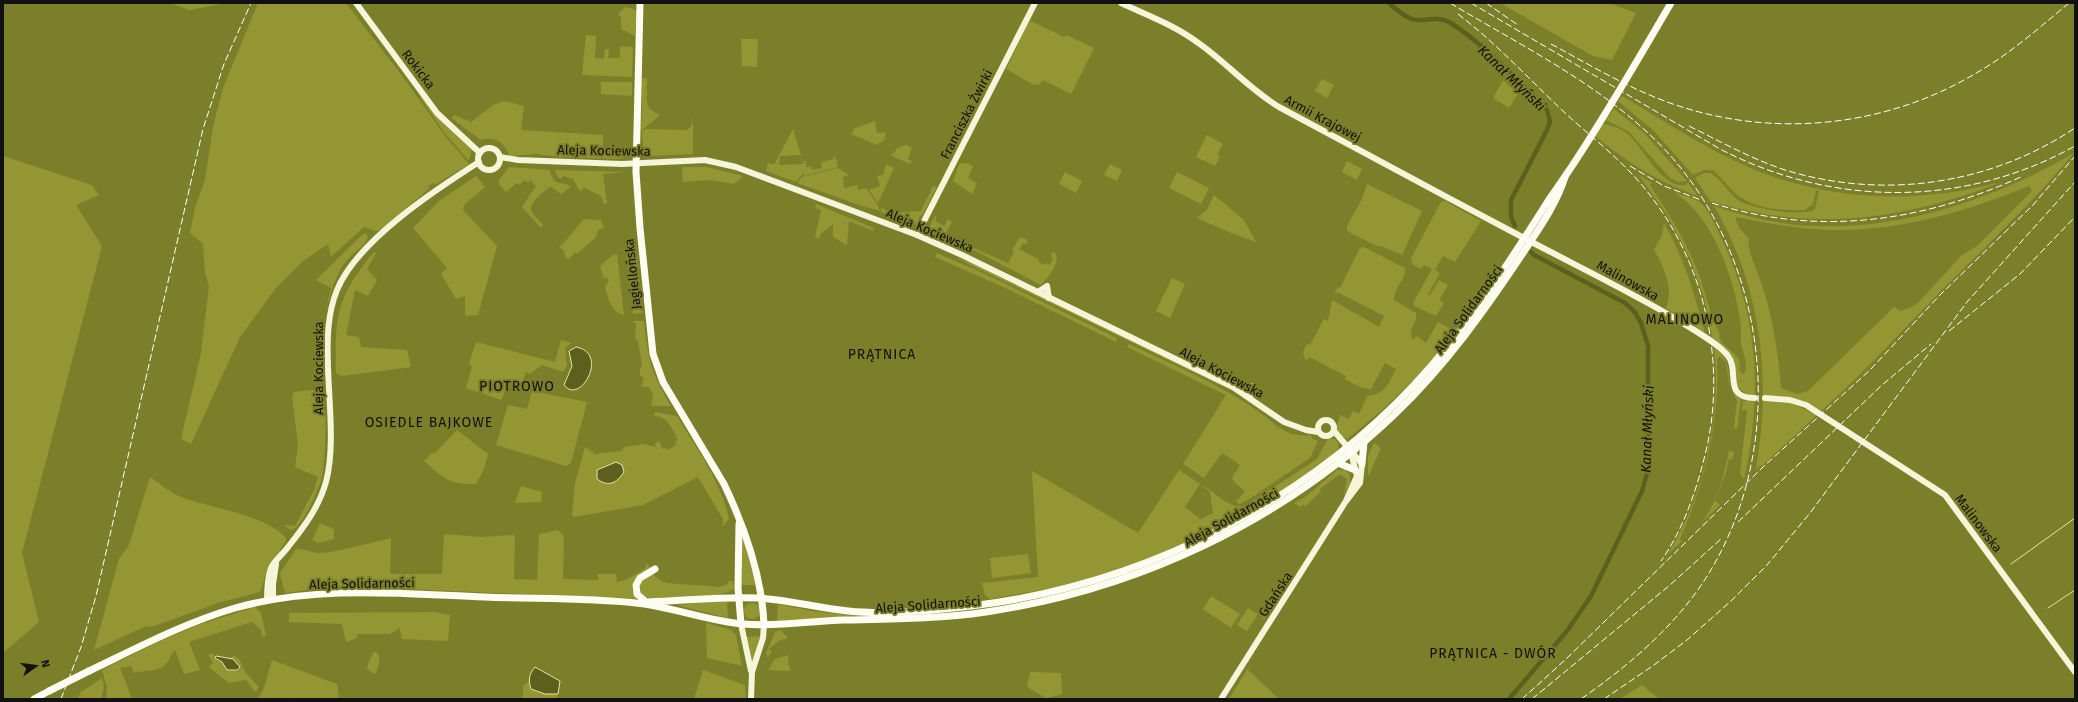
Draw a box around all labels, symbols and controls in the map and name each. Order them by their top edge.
water label: Kanał Młyński [1474,42,1549,115]
street label: Rokicka [399,47,438,92]
street label: Franciszka Żwirki [937,67,996,162]
street label: Armii Krajowej [1282,92,1364,145]
street label: Aleja Kociewska [557,142,651,159]
street label: Aleja Kociewska [884,205,976,256]
street label: Jagiellońska [621,238,644,310]
street label: Malinowska [1594,257,1661,304]
street label: Aleja Solidarności [1431,262,1506,356]
district label: MALINOWO [1646,311,1724,328]
street label: Aleja Kociewska [311,321,326,415]
street label: Aleja Kociewska [1177,344,1267,401]
district label: PRĄTNICA [848,346,916,363]
district label: PIOTROWO [479,378,555,395]
water label: Kanał Młyński [1637,385,1658,473]
district label: OSIEDLE BAJKOWE [365,414,493,431]
street label: Aleja Solidarności [1181,485,1281,550]
street label: Malinowska [1952,491,2005,555]
street label: Gdańska [1255,569,1295,619]
street label: Aleja Solidarności [309,575,415,592]
street label: Aleja Solidarności [875,593,981,616]
district label: PRĄTNICA - DWÓR [1429,644,1557,662]
north arrow [16,646,56,686]
text: N [38,659,52,669]

